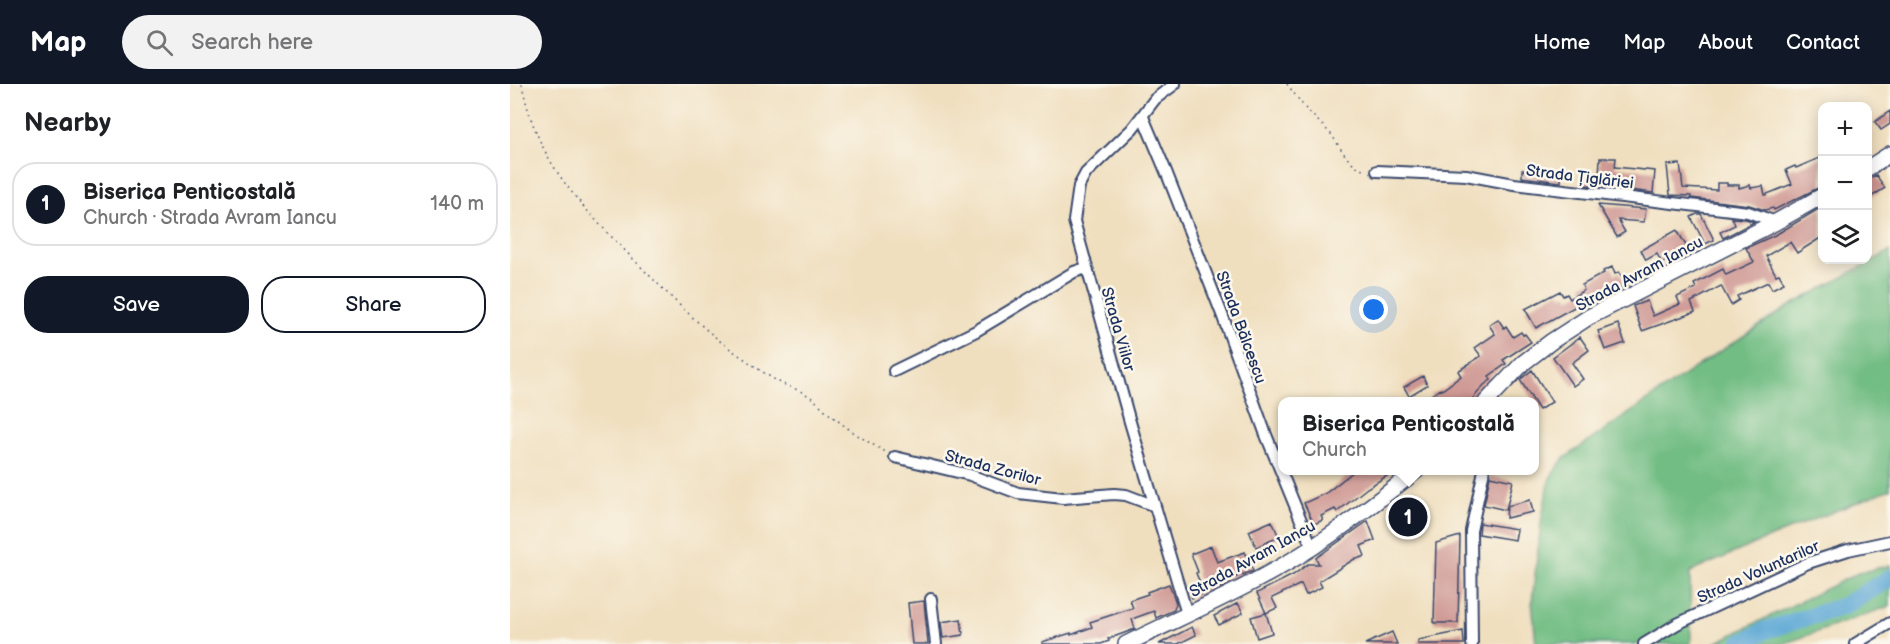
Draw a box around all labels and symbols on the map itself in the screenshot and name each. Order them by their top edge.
street label: Strada Țiglăriei [1525,161,1635,194]
street label: Strada Avram Iancu [1573,233,1707,316]
street label: Strada Bălcescu [1211,269,1270,386]
street label: Strada Viilor [1096,285,1139,374]
your location [1359,295,1388,324]
street label: Strada Zorilor [943,447,1043,490]
pin: 1 [1388,494,1428,540]
street label: Strada Avram Iancu [1186,517,1319,602]
street label: Strada Voluntarilor [1695,537,1823,608]

